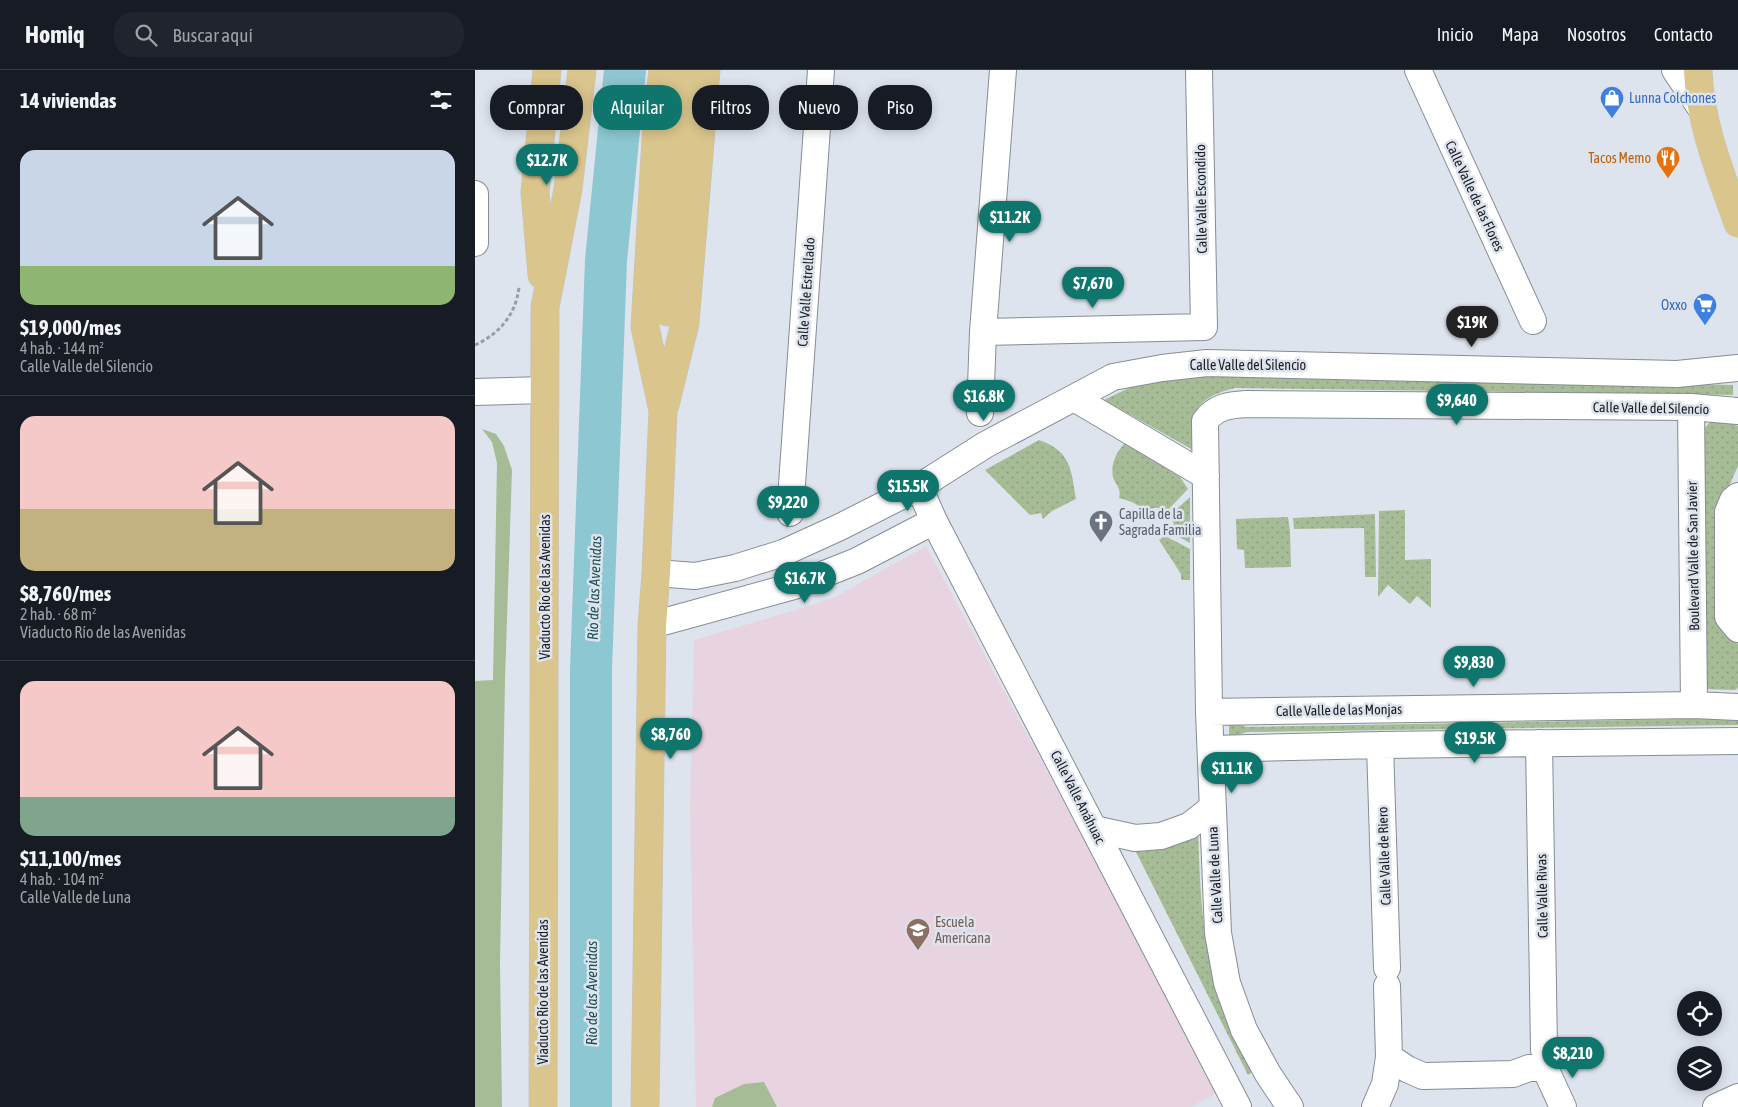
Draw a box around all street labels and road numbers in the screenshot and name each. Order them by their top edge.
street label: Calle Valle de las Flores [1442,138,1508,254]
street label: Calle Valle Escondido [1192,144,1210,254]
street label: Calle Valle Estrellado [794,237,818,347]
street label: Calle Valle del Silencio [1190,357,1306,373]
street label: Calle Valle del Silencio [1593,399,1709,417]
street label: Boulevard Valle de San Javier [1684,480,1702,631]
street label: Viaducto Río de las Avenidas [537,514,553,660]
street label: Calle Valle de las Monjas [1276,701,1402,719]
street label: Calle Valle Anáhuac [1048,748,1109,847]
street label: Calle Valle de Riero [1374,806,1394,906]
street label: Calle Valle de Luna [1204,826,1226,924]
street label: Calle Valle Rivas [1533,854,1551,938]
street label: Viaducto Río de las Avenidas [535,919,551,1065]

